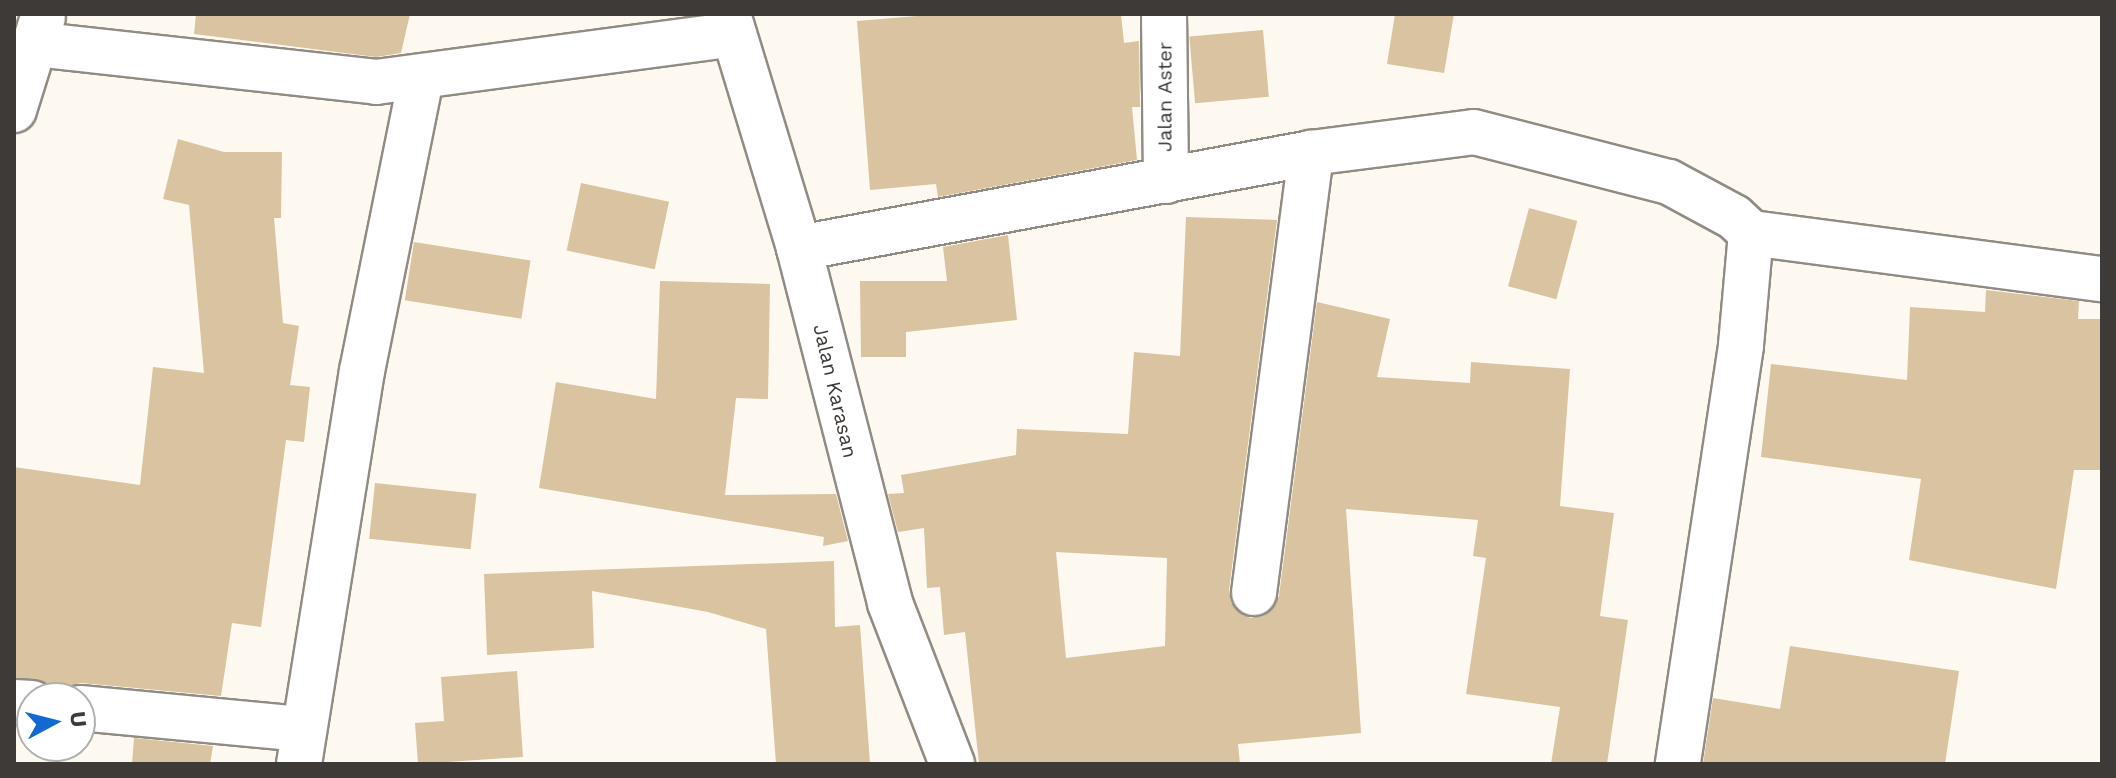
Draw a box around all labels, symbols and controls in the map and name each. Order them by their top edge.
street label: Jalan Aster [1153,42,1177,152]
street label: Jalan Karasan [808,322,862,460]
north arrow [16,682,96,762]
text: U [65,710,92,729]

